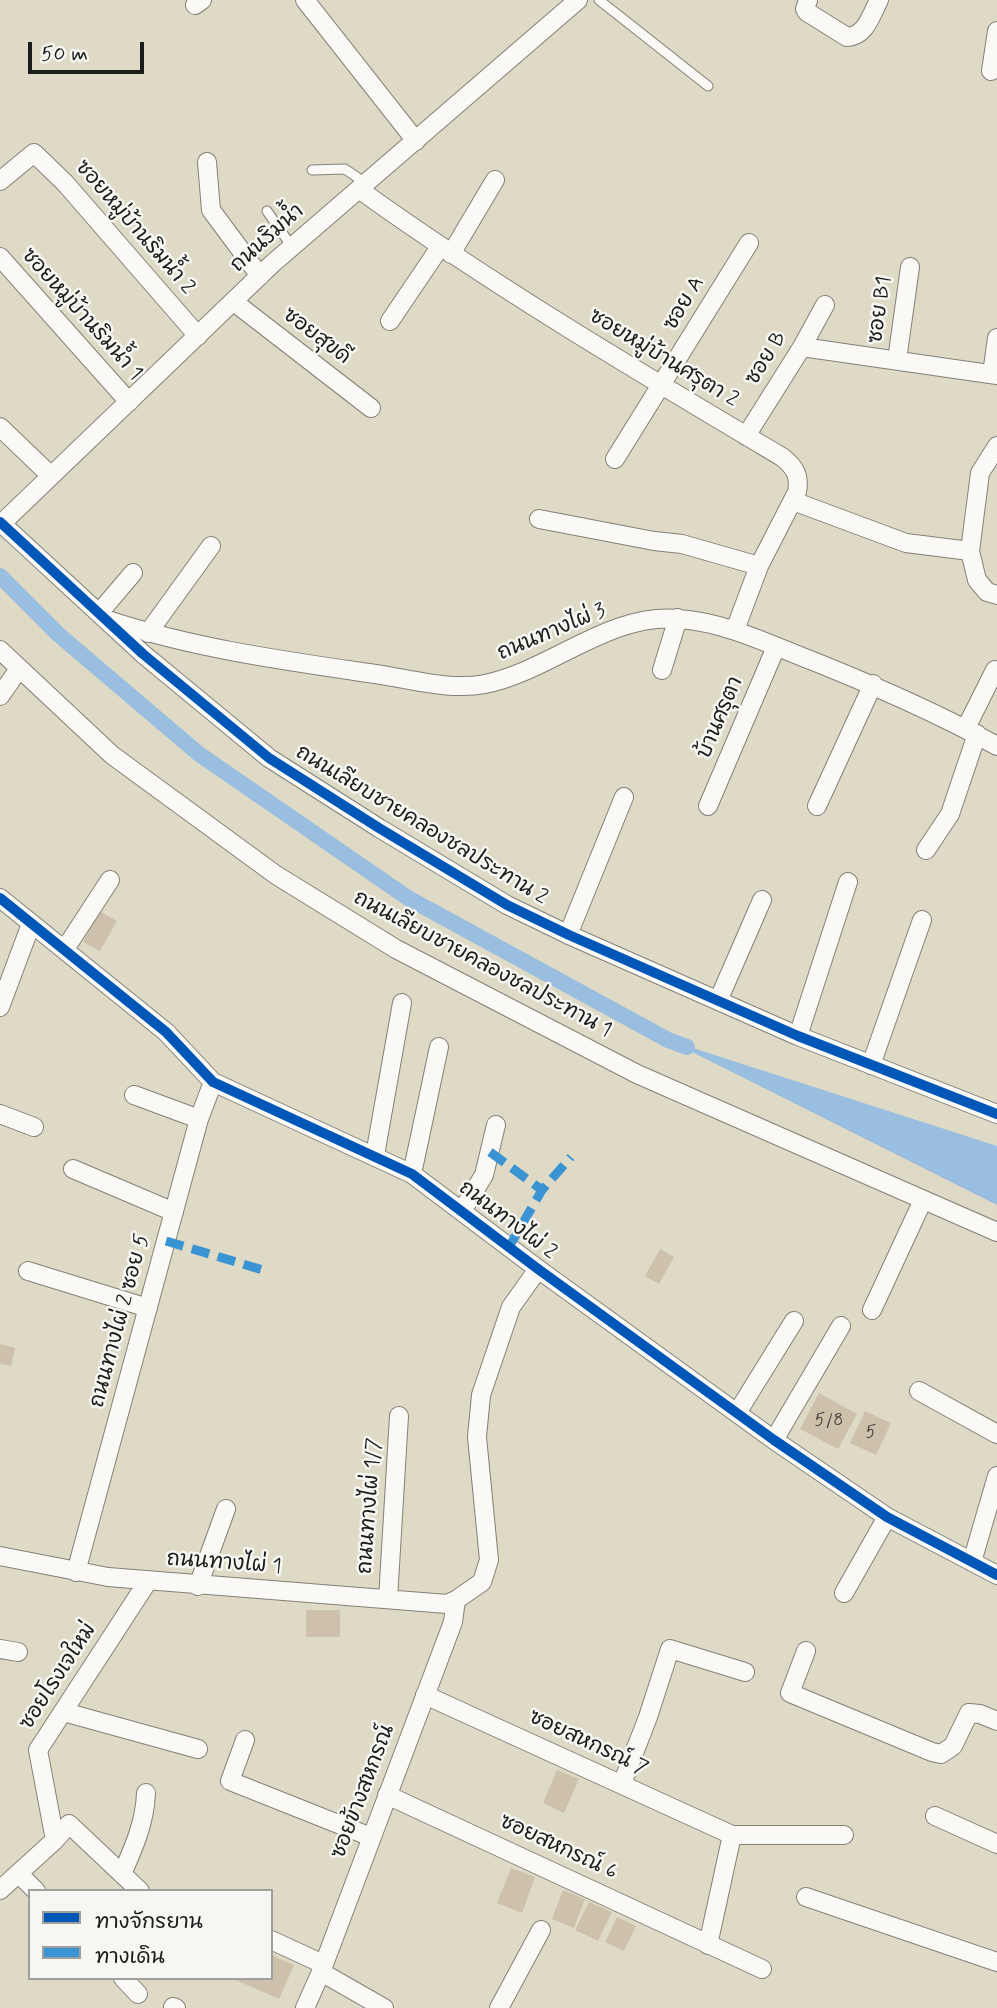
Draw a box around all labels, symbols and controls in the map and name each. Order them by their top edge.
scale bar [32,28,147,72]
text: 50 m [41,40,88,68]
street label: ซอยหมู่บ้านริมน้ำ 2 [69,156,199,300]
street label: ถนนริมน้ำ [226,199,310,279]
street label: ซอยหมู่บ้านริมน้ำ 1 [15,244,147,386]
street label: ซอย A [659,272,711,336]
street label: ซอย B1 [864,275,898,345]
street label: ซอยสุขดี [277,303,355,371]
street label: ซอยหมู่บ้านศรุตา 2 [584,304,742,414]
street label: ซอย B [741,328,793,390]
street label: ถนนทางไผ่ 3 [494,599,610,667]
street label: บ้านศรุตา [693,673,749,763]
street label: ถนนเลียบชายคลองชลประทาน 2 [290,741,552,911]
street label: ถนนเลียบชายคลองชลประทาน 1 [349,886,615,1044]
street label: ถนนทางไผ่ 2 [453,1176,561,1266]
street label: ถนนทางไผ่ 2 ซอย 5 [86,1231,156,1411]
house number: 5/8 [815,1410,843,1432]
house number: 5 [866,1422,876,1444]
street label: ถนนทางไผ่ 1/7 [354,1437,388,1575]
street label: ถนนทางไผ่ 1 [166,1547,282,1581]
street label: ซอยโรงเจใหม่ [15,1619,103,1735]
street label: ซอยสหกรณ์ 7 [524,1705,652,1783]
street label: ซอยข้างสหกรณ์ [327,1721,401,1863]
street label: ซอยสหกรณ์ 6 [495,1810,621,1886]
legend [28,1889,273,1980]
text: ทางจักรยาน [95,1908,203,1936]
text: ทางเดิน [95,1943,165,1971]

